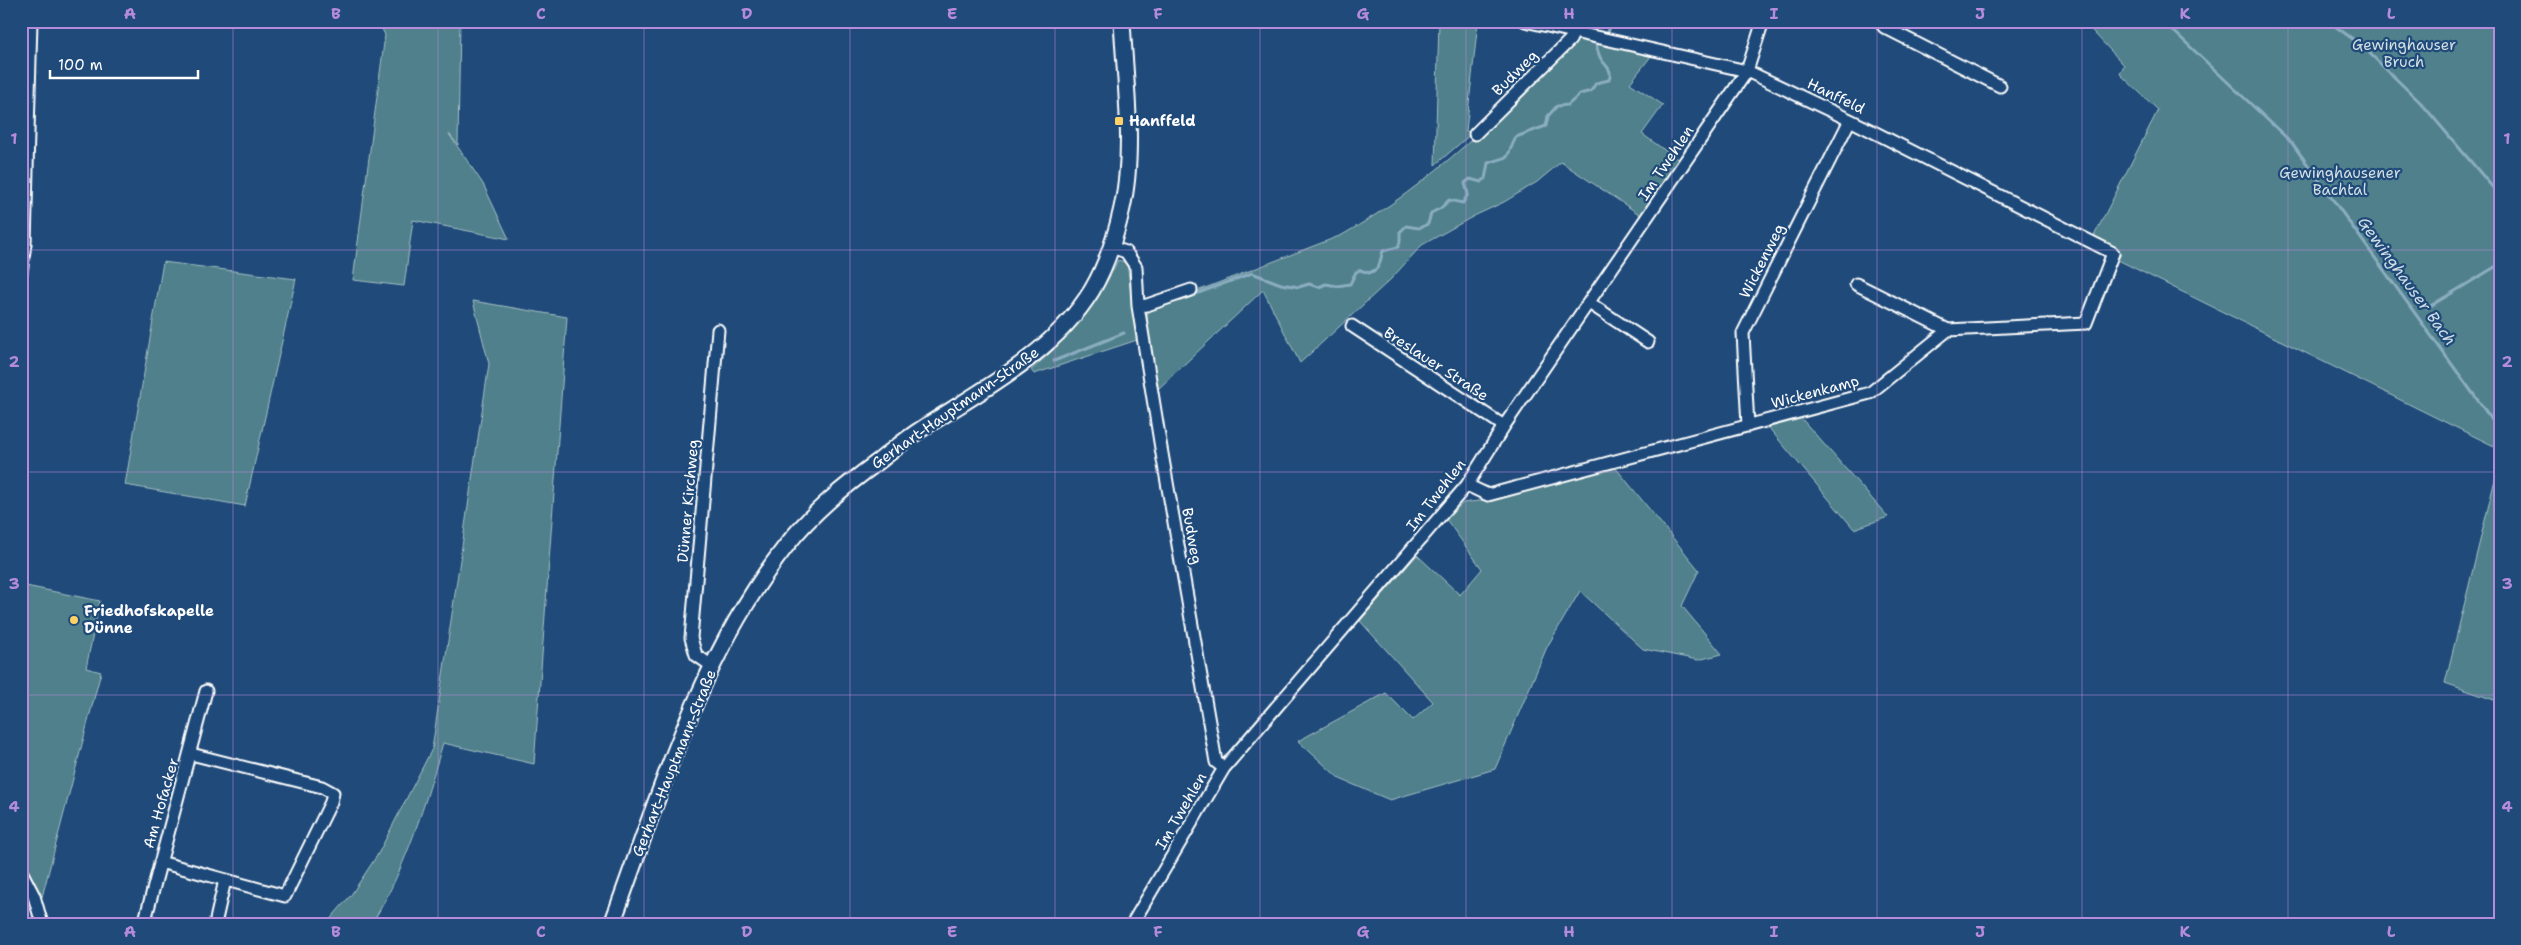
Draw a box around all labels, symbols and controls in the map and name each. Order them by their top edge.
text: A [124,3,136,24]
text: B [331,3,341,24]
text: C [536,3,546,24]
text: D [741,3,753,24]
text: E [947,3,957,24]
text: F [1153,3,1163,24]
text: G [1357,3,1370,24]
text: H [1563,3,1575,24]
text: I [1770,3,1779,24]
text: J [1975,3,1985,24]
text: K [2180,3,2191,24]
text: L [2387,3,2396,24]
park label: Gewinghauser Bruch [2352,35,2456,72]
street label: Budweg [1488,46,1542,100]
scale bar [50,48,198,80]
text: 100 m [58,55,103,75]
street label: Hanffeld [1804,73,1869,119]
place label: Hanffeld [1129,111,1196,131]
marker: Hanffeld [1113,115,1125,127]
street label: Im Twehlen [1634,122,1698,204]
text: 1 [10,128,18,149]
text: 1 [2503,128,2511,149]
park label: Gewinghausener Bachtal [2279,163,2401,200]
water label: Gewinghauser Bach [2353,212,2461,350]
street label: Wickenweg [1735,220,1789,302]
street label: Breslauer Straße [1380,323,1492,405]
street label: Gerhart-Hauptmann-Straße [867,342,1043,474]
text: 2 [8,351,20,372]
text: 2 [2501,351,2513,372]
street label: Wickenkamp [1769,371,1861,413]
street label: Dünner Kirchweg [673,439,703,563]
street label: Im Twehlen [1402,455,1470,535]
street label: Budweg [1177,506,1207,566]
text: 3 [8,573,20,594]
text: 3 [2501,573,2513,594]
place label: Friedhofskapelle Dünne [84,601,214,638]
marker: Friedhofskapelle Dünne [68,614,80,626]
street label: Gerhart-Hauptmann-Straße [627,666,721,860]
street label: Am Hofacker [139,755,183,851]
street label: Im Twehlen [1151,769,1211,853]
text: 4 [8,796,20,817]
text: 4 [2501,796,2513,817]
text: A [124,921,136,942]
text: B [331,921,341,942]
text: C [536,921,546,942]
text: D [741,921,753,942]
text: E [947,921,957,942]
text: F [1153,921,1163,942]
text: G [1357,921,1370,942]
text: H [1563,921,1575,942]
text: I [1770,921,1779,942]
text: J [1975,921,1985,942]
text: K [2180,921,2191,942]
text: L [2387,921,2396,942]

